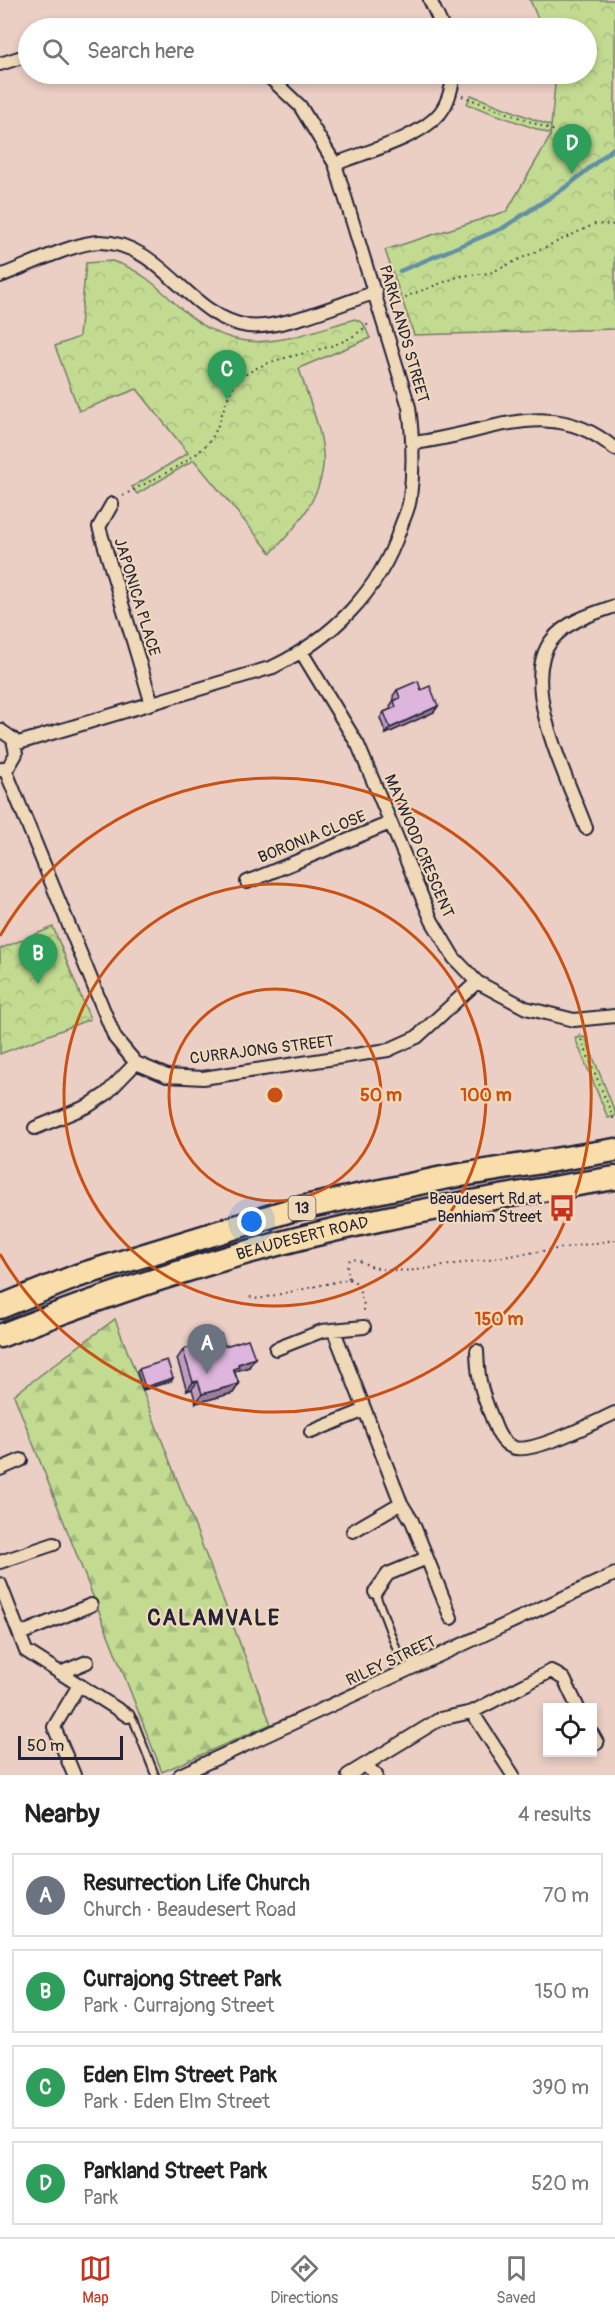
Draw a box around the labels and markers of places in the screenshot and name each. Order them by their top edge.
pin: D [552,124,592,174]
pin: C [208,350,246,400]
pin: B [18,934,57,984]
centre of rings [265,1085,285,1105]
place label: Beaudesert Rd at Benhiam Street [429,1189,543,1227]
bus stop icon: Beaudesert Rd at Benhiam Street [547,1193,577,1223]
pin: A [188,1324,226,1374]

